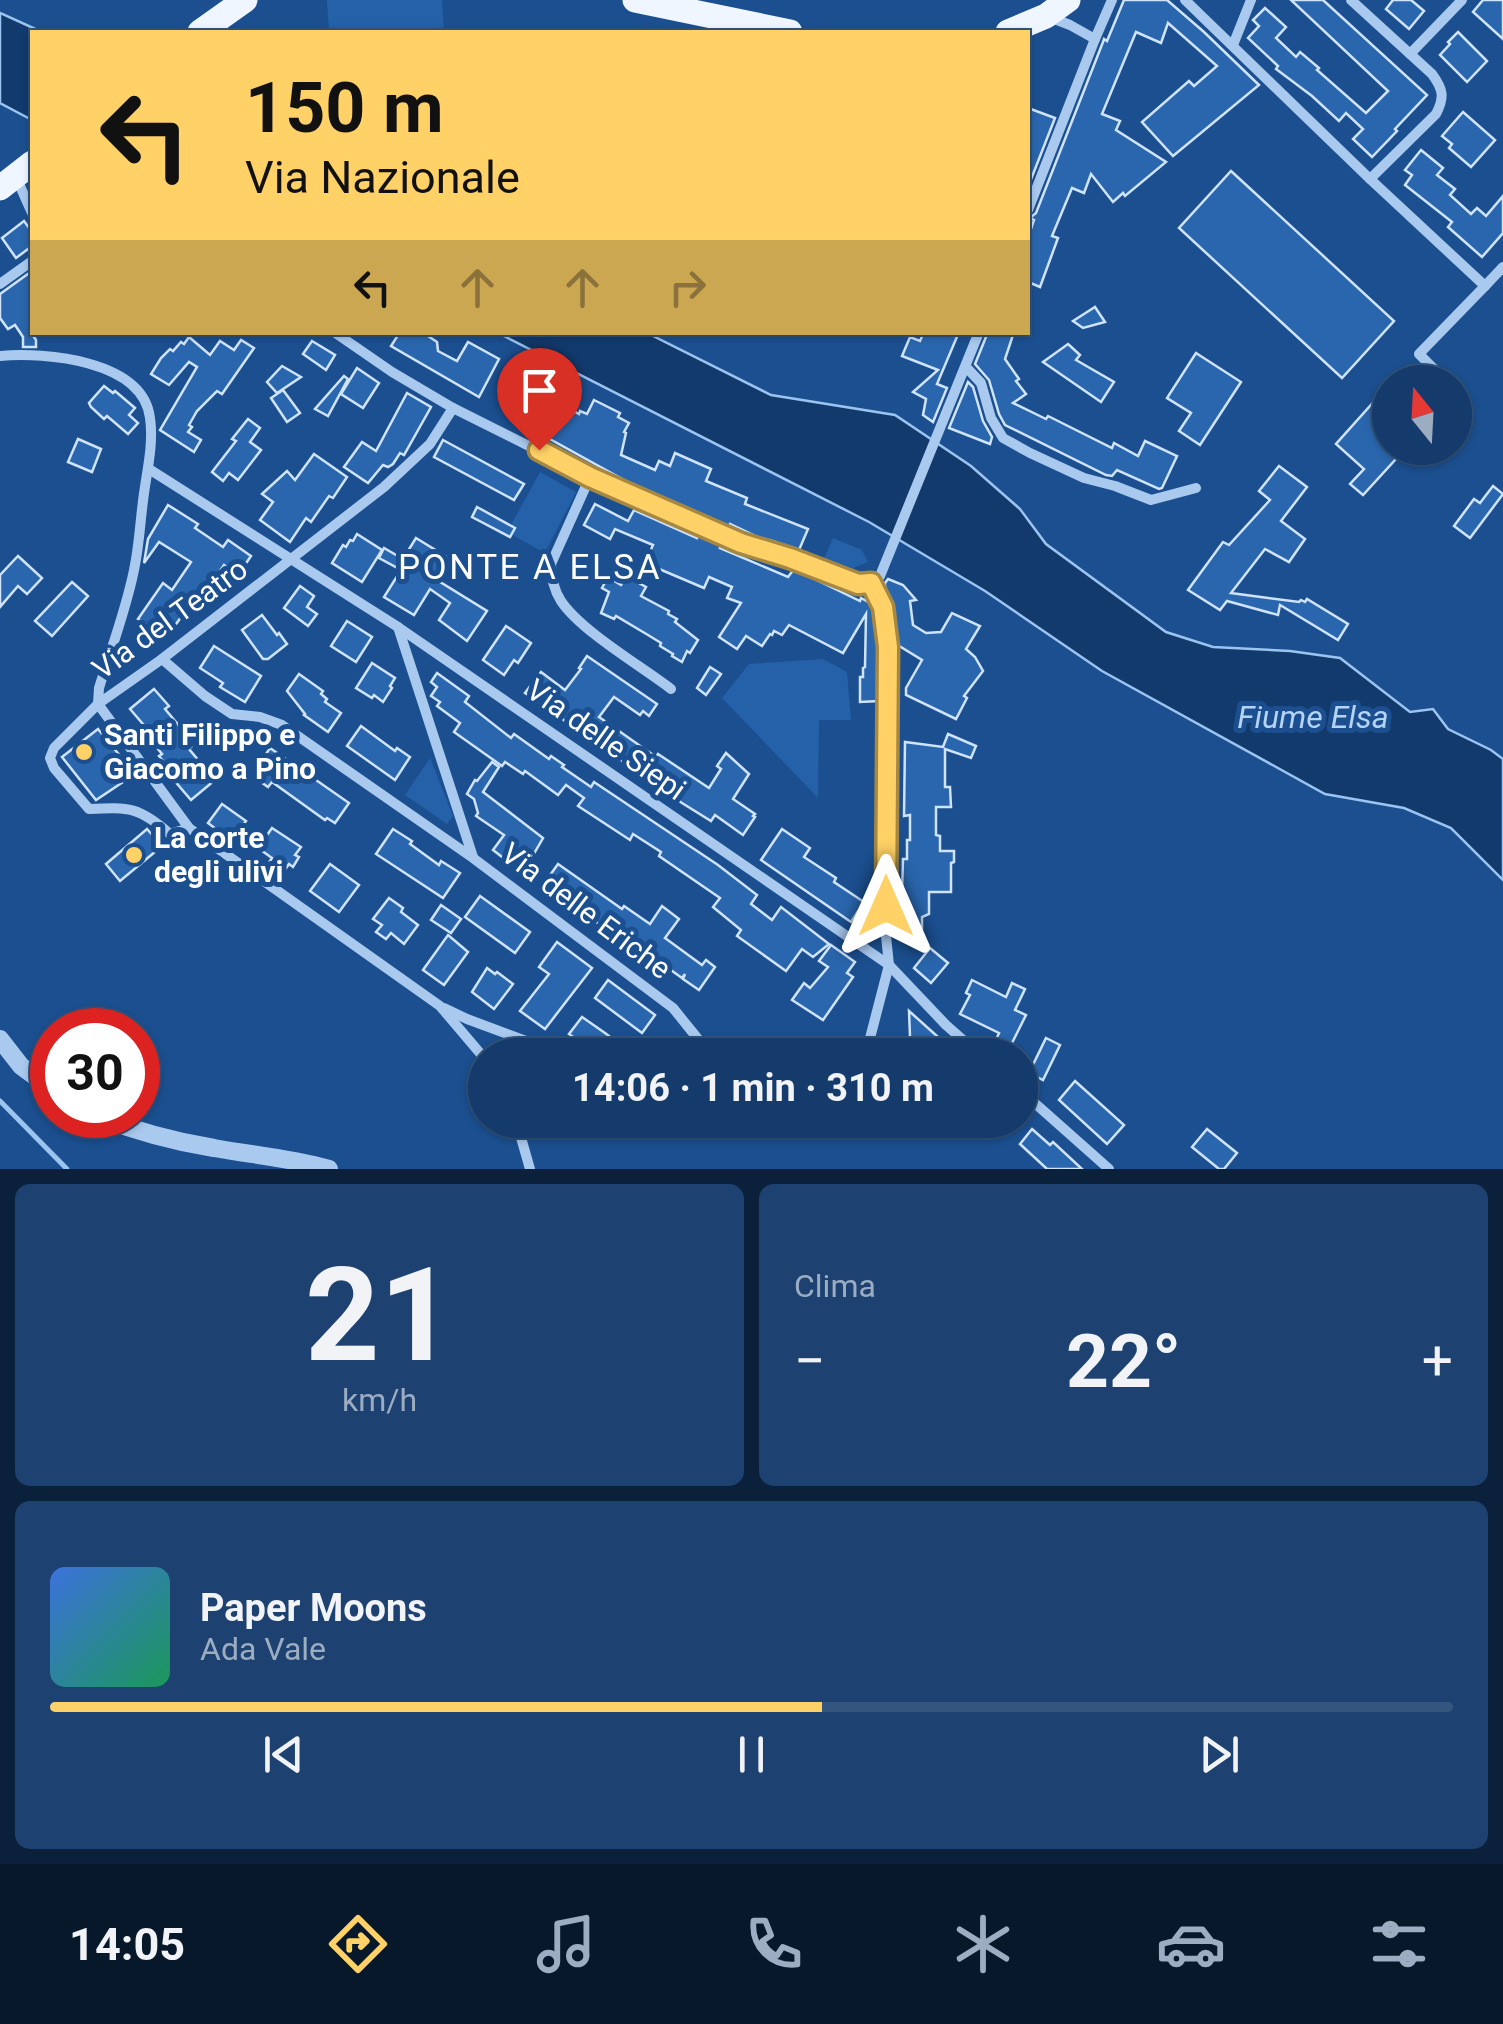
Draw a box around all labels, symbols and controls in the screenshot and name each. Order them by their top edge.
text: 150 m [245,67,444,149]
icon: left [80,70,210,200]
text: Via Nazionale [245,151,520,204]
icon: left [345,260,400,315]
icon: ahead [450,260,505,315]
icon: ahead [555,260,610,315]
icon: right [660,260,715,315]
pin [497,348,582,451]
icon: arrive [512,363,567,418]
north arrow [1372,365,1472,465]
map controls [1372,365,1472,465]
district label: PONTE A ELSA [398,547,662,588]
street label: Via del Teatro [86,551,254,686]
street label: Via delle Siepi [520,672,693,807]
water label: Fiume Elsa [1237,698,1389,736]
place label: Santi Filippo e Giacomo a Pino [104,717,316,786]
marker: Santi Filippo e Giacomo a Pino [73,741,95,763]
place label: La corte degli ulivi [154,820,283,889]
street label: Via delle Eriche [494,835,678,986]
marker: La corte degli ulivi [123,844,145,866]
position arrow [834,854,938,958]
speed limit sign: 30 [30,1008,160,1138]
text: 14:06 · 1 min · 310 m [572,1066,934,1110]
text: 21 [305,1239,454,1392]
text: Clima [794,1267,876,1305]
text: 22° [1066,1317,1181,1405]
text: − [794,1329,825,1393]
text: + [1422,1329,1453,1393]
text: km/h [342,1381,417,1419]
text: Paper Moons [200,1586,427,1630]
text: Ada Vale [200,1630,326,1668]
icon: previous [256,1727,311,1782]
icon: pause [724,1727,779,1782]
icon: next [1192,1727,1247,1782]
icon: directions [323,1909,393,1979]
icon: music [531,1909,601,1979]
icon: phone [739,1909,809,1979]
icon: climate [948,1909,1018,1979]
icon: car [1156,1909,1226,1979]
icon: filters [1364,1909,1434,1979]
text: 14:05 [69,1918,185,1971]

